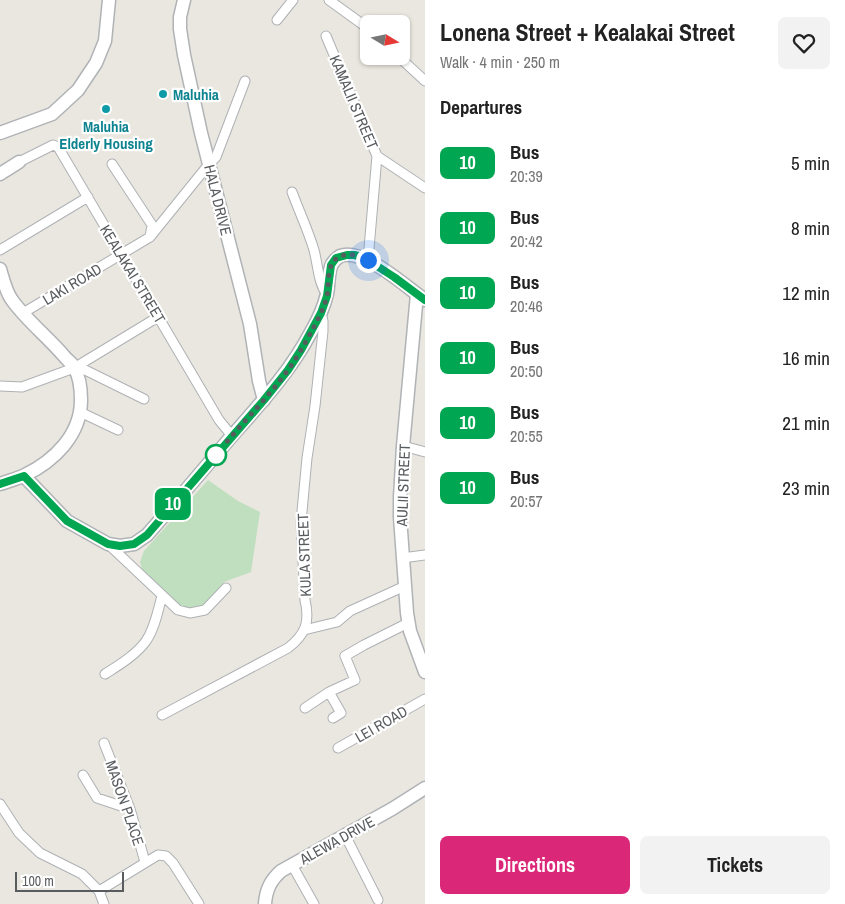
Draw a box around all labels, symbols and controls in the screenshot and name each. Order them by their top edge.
north arrow [360,15,410,65]
map controls [360,15,410,65]
text: Lonena Street + Kealakai Street [440,16,735,48]
button: heart [778,17,830,69]
text: Walk · 4 min · 250 m [440,51,560,73]
street label: KAMALII STREET [325,52,383,153]
place label: Maluhia [173,84,219,105]
marker: Maluhia [157,88,169,100]
text: Departures [440,94,522,120]
marker: Maluhia Elderly Housing [100,103,112,115]
place label: Maluhia Elderly Housing [59,116,153,154]
text: Bus [510,139,539,165]
text: 10 [459,150,476,175]
text: 5 min [791,150,830,176]
street label: HALA DRIVE [199,162,237,238]
text: 20:39 [510,165,543,187]
text: Bus [510,204,539,230]
text: 10 [459,215,476,240]
text: 8 min [791,215,830,241]
street label: KEALAKAI STREET [95,221,171,328]
text: 20:42 [510,230,543,252]
your location [356,248,381,273]
street label: LAKI ROAD [38,258,106,310]
text: Bus [510,269,539,295]
text: 10 [459,280,476,305]
text: 12 min [782,280,830,306]
text: 20:46 [510,295,543,317]
text: Bus [510,334,539,360]
text: 10 [459,345,476,370]
text: 16 min [782,345,830,371]
text: 20:50 [510,360,543,382]
text: Bus [510,399,539,425]
text: 10 [459,410,476,435]
text: 21 min [782,410,830,436]
text: 20:55 [510,425,543,447]
street label: AULII STREET [391,443,415,528]
unlabelled marker [205,444,227,466]
text: Bus [510,464,539,490]
text: 10 [459,475,476,500]
text: 23 min [782,475,830,501]
line badge: 10 [150,488,196,520]
text: 20:57 [510,490,543,512]
text: 10 [165,491,181,516]
street label: KULA STREET [292,512,316,597]
street label: LEI ROAD [351,700,411,747]
street label: MASON PLACE [101,758,149,848]
street label: ALEWA DRIVE [295,811,378,870]
button: Directions [440,836,630,894]
button: Tickets [640,836,830,894]
scale bar [15,869,124,892]
text: 100 m [22,872,54,890]

